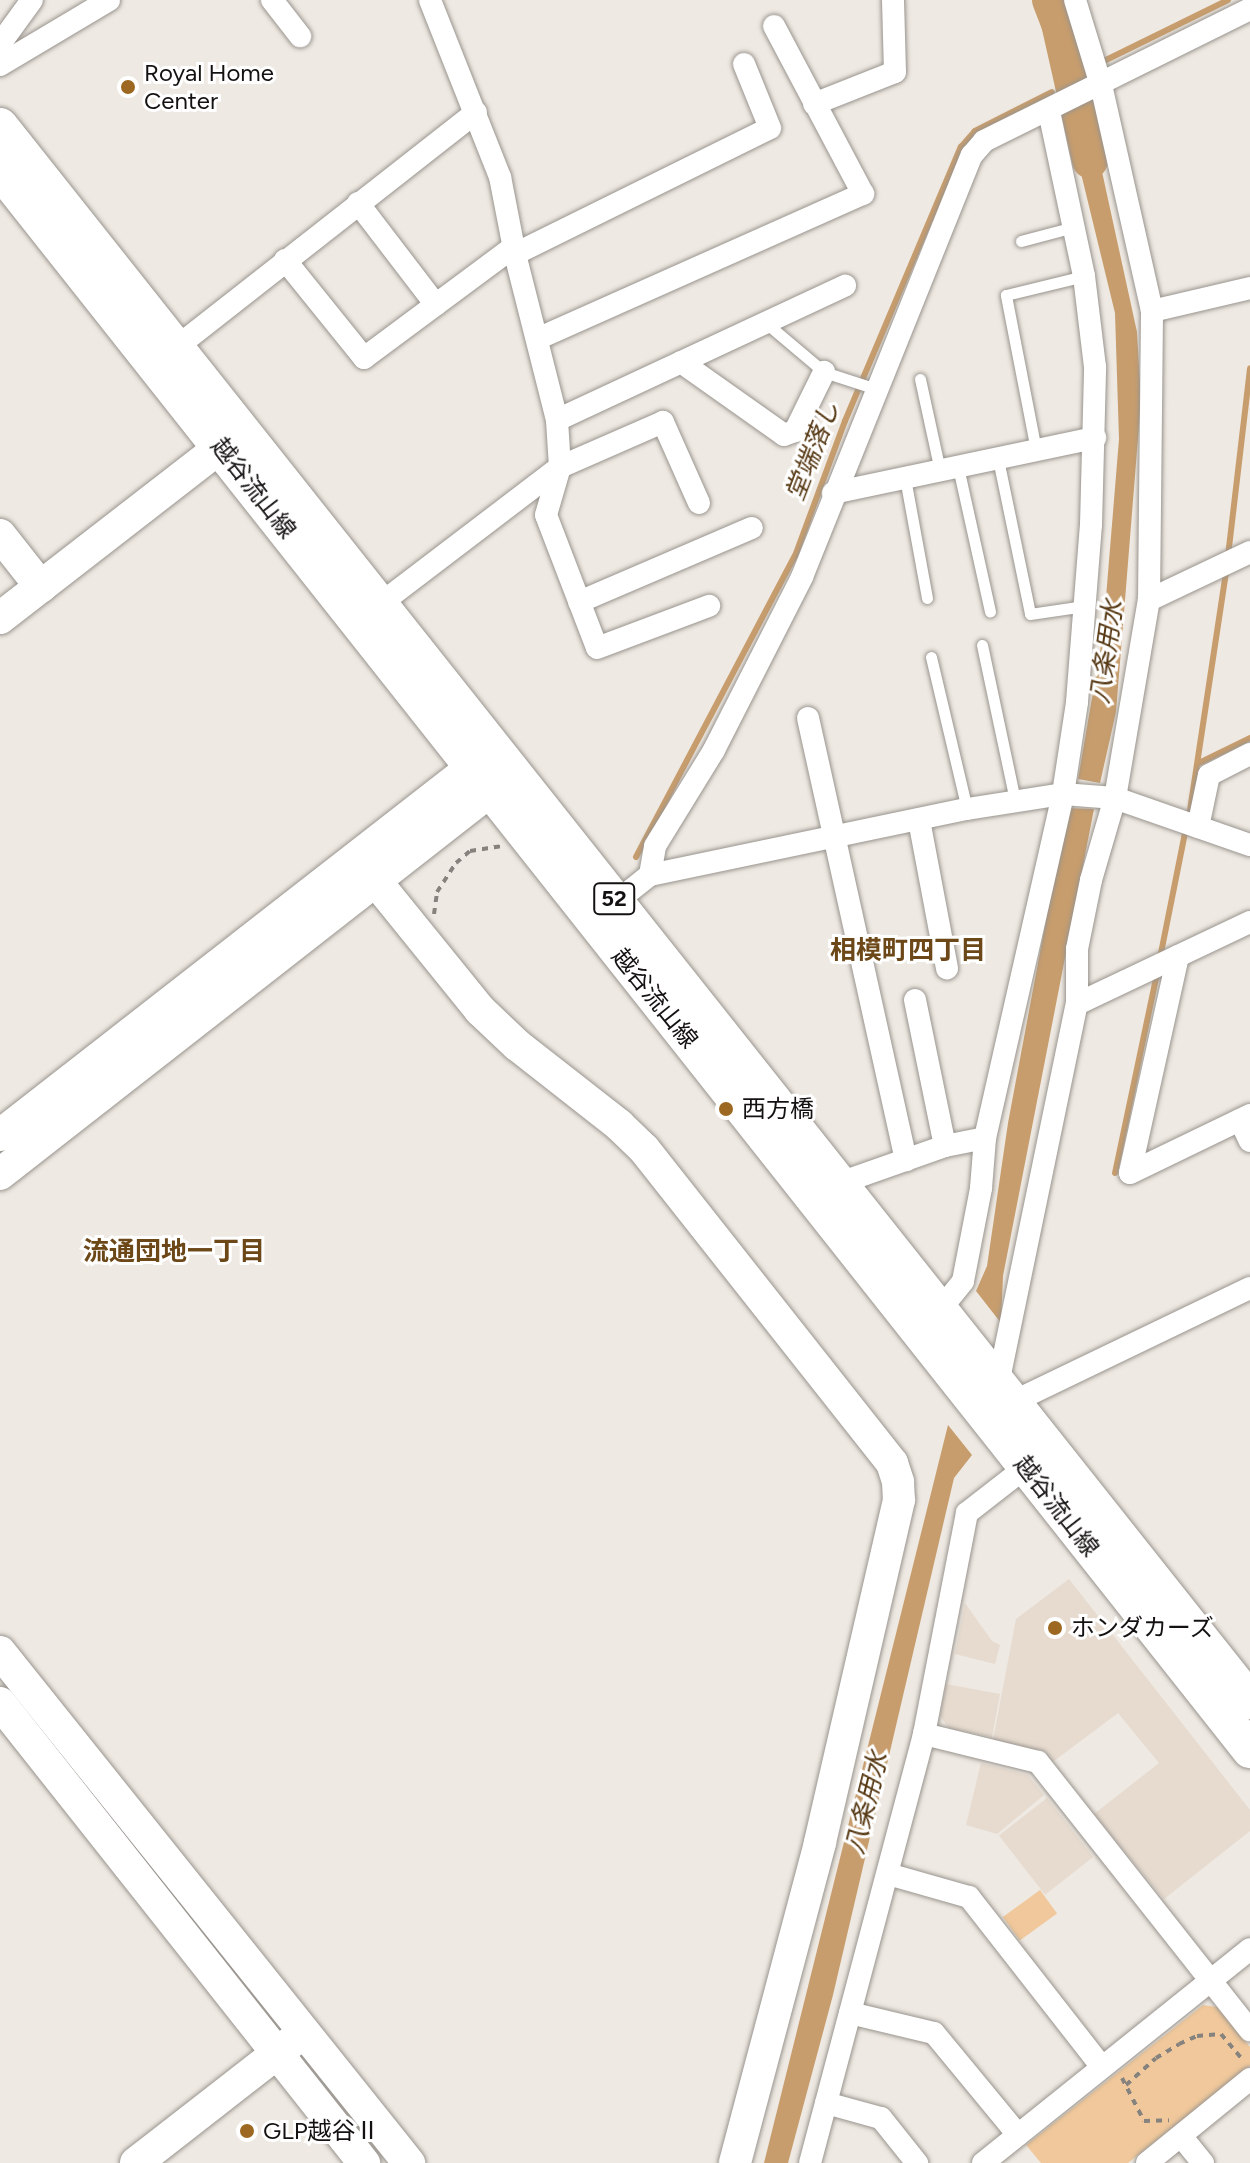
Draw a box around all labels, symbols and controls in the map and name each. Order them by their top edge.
place label: Royal Home Center [144,59,274,115]
marker: Royal Home Center [119,78,137,96]
water label: 堂端落し [780,397,846,505]
street label: 越谷流山線 [206,432,302,544]
water label: 八条用水 [1084,598,1130,706]
road number: 52 [592,881,636,917]
district label: 相模町四丁目 [830,935,986,967]
street label: 越谷流山線 [606,942,704,1054]
place label: 西方橋 [742,1095,814,1123]
marker: 西方橋 [717,1100,735,1118]
district label: 流通団地一丁目 [83,1236,265,1268]
street label: 越谷流山線 [1009,1450,1105,1562]
place label: ホンダカーズ [1071,1614,1215,1642]
marker: ホンダカーズ [1046,1619,1064,1637]
water label: 八条用水 [839,1749,895,1857]
place label: GLP越谷Ⅱ [263,2117,380,2145]
marker: GLP越谷Ⅱ [238,2122,256,2140]

